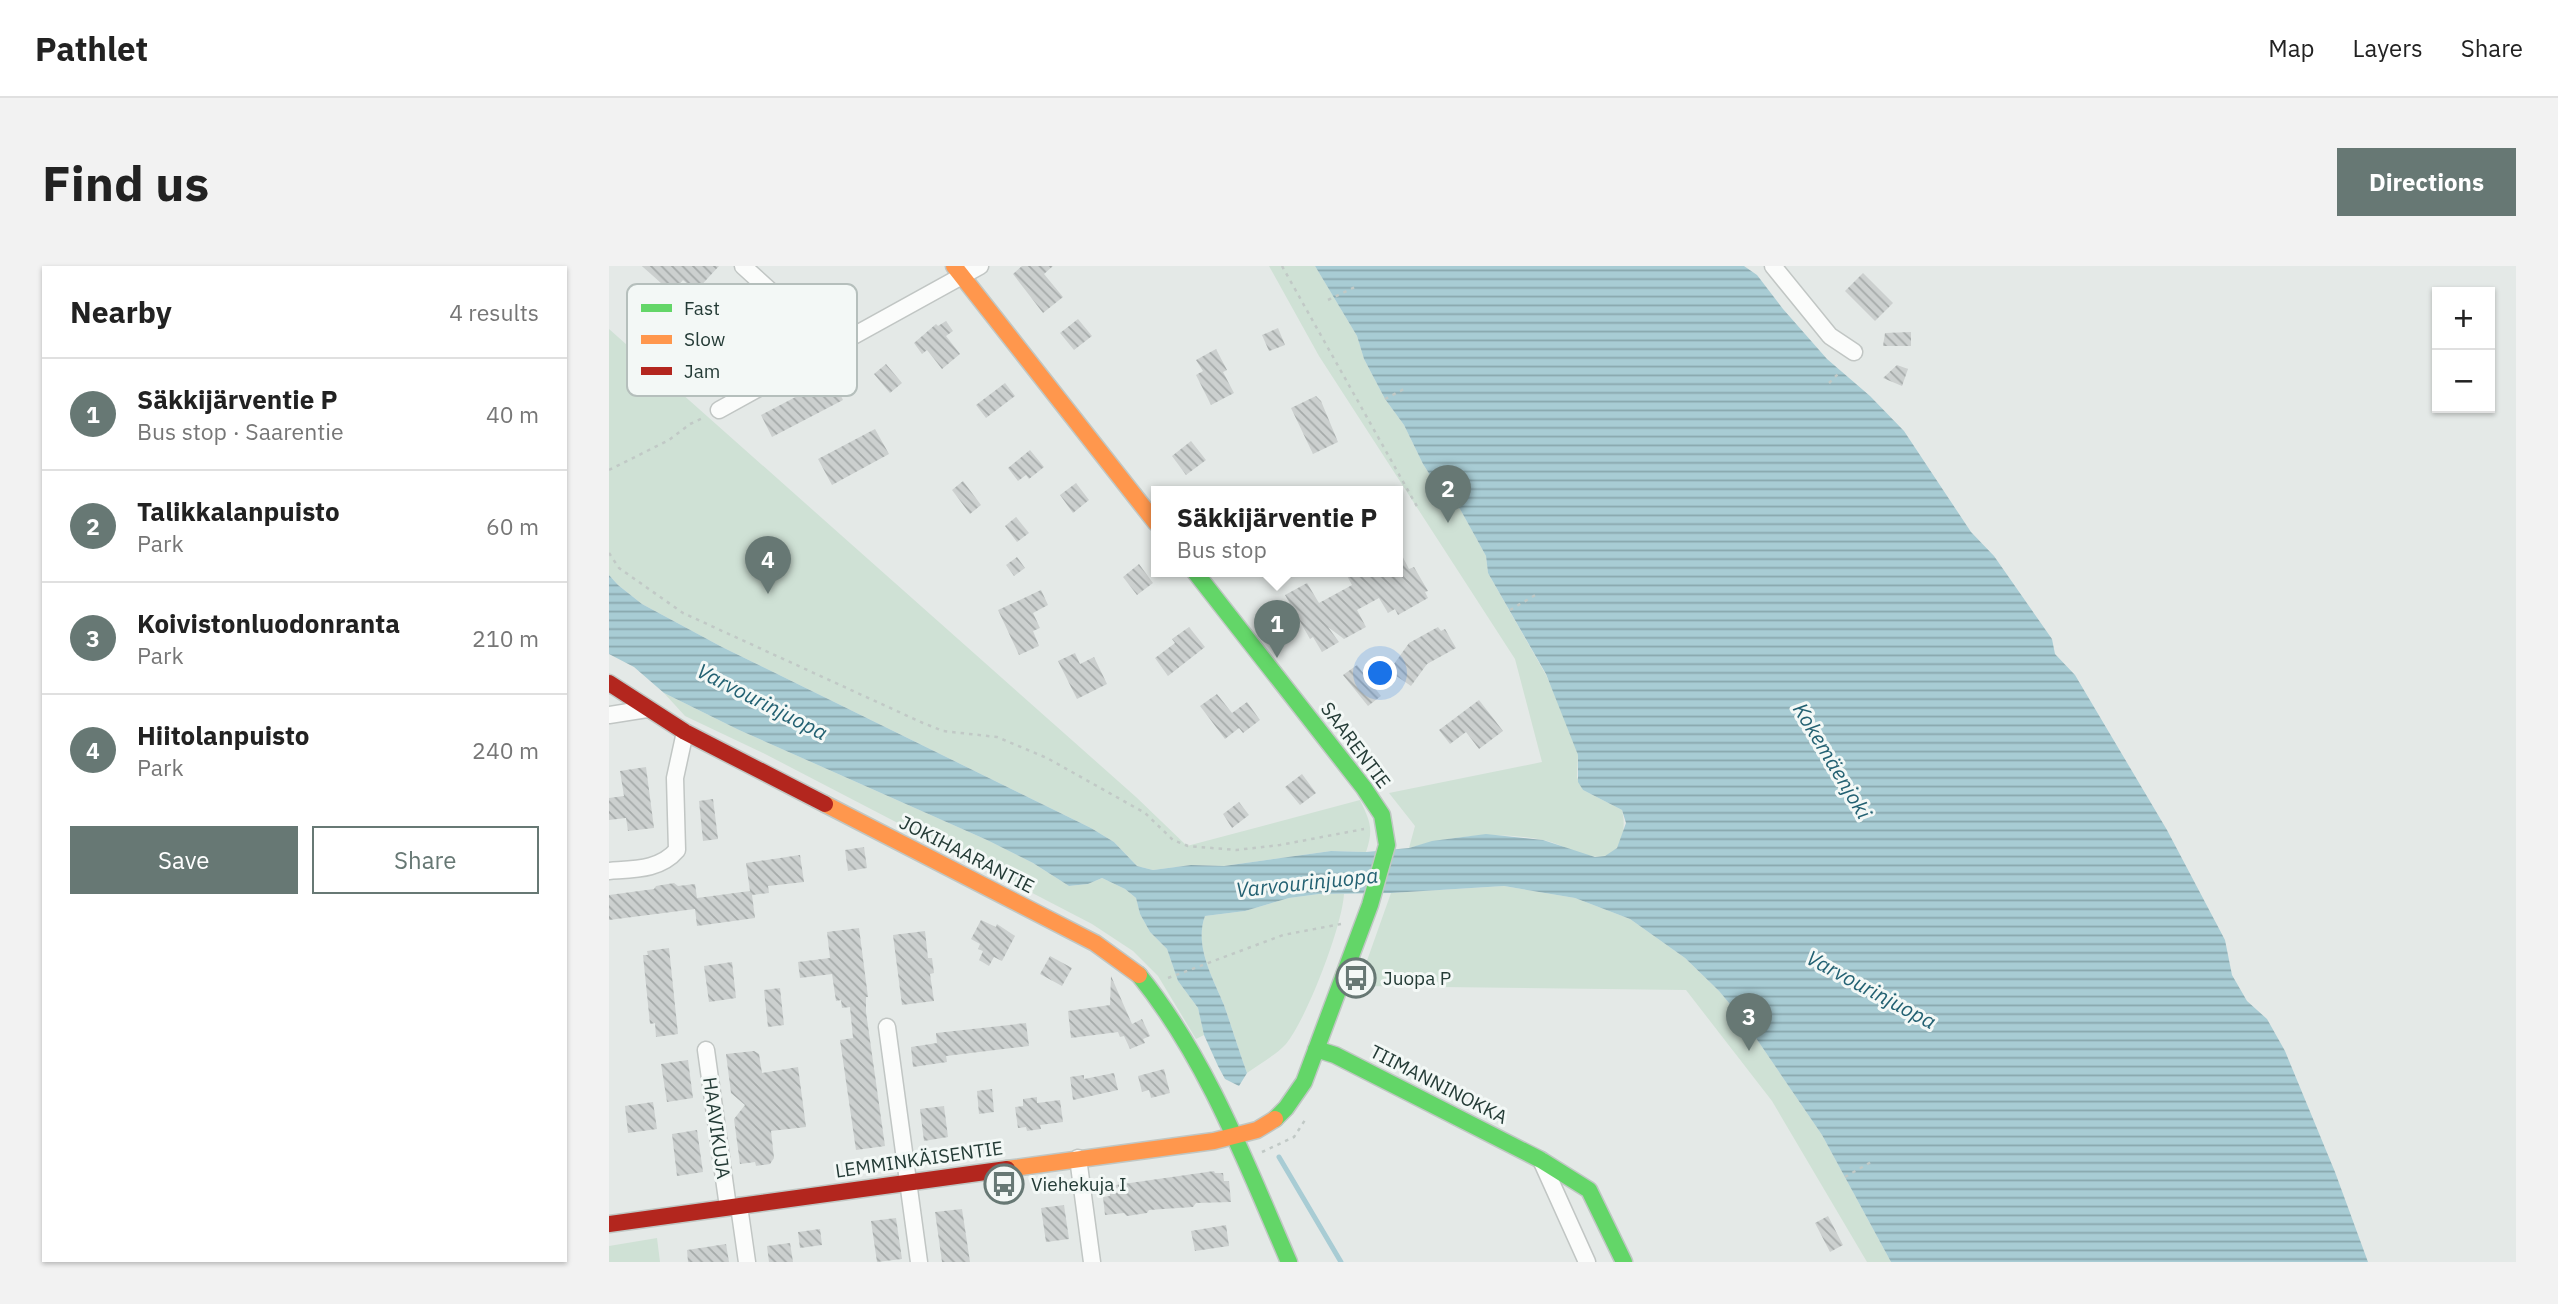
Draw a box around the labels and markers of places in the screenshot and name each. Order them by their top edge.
pin: 2 [1425,465,1471,523]
pin: 4 [745,536,791,594]
pin: 1 [1254,600,1300,658]
bus stop icon: Juopa P [1335,957,1377,999]
place label: Juopa P [1383,966,1451,990]
pin: 3 [1726,993,1772,1051]
bus stop icon: Viehekuja I [983,1163,1025,1205]
place label: Viehekuja I [1031,1172,1127,1196]

